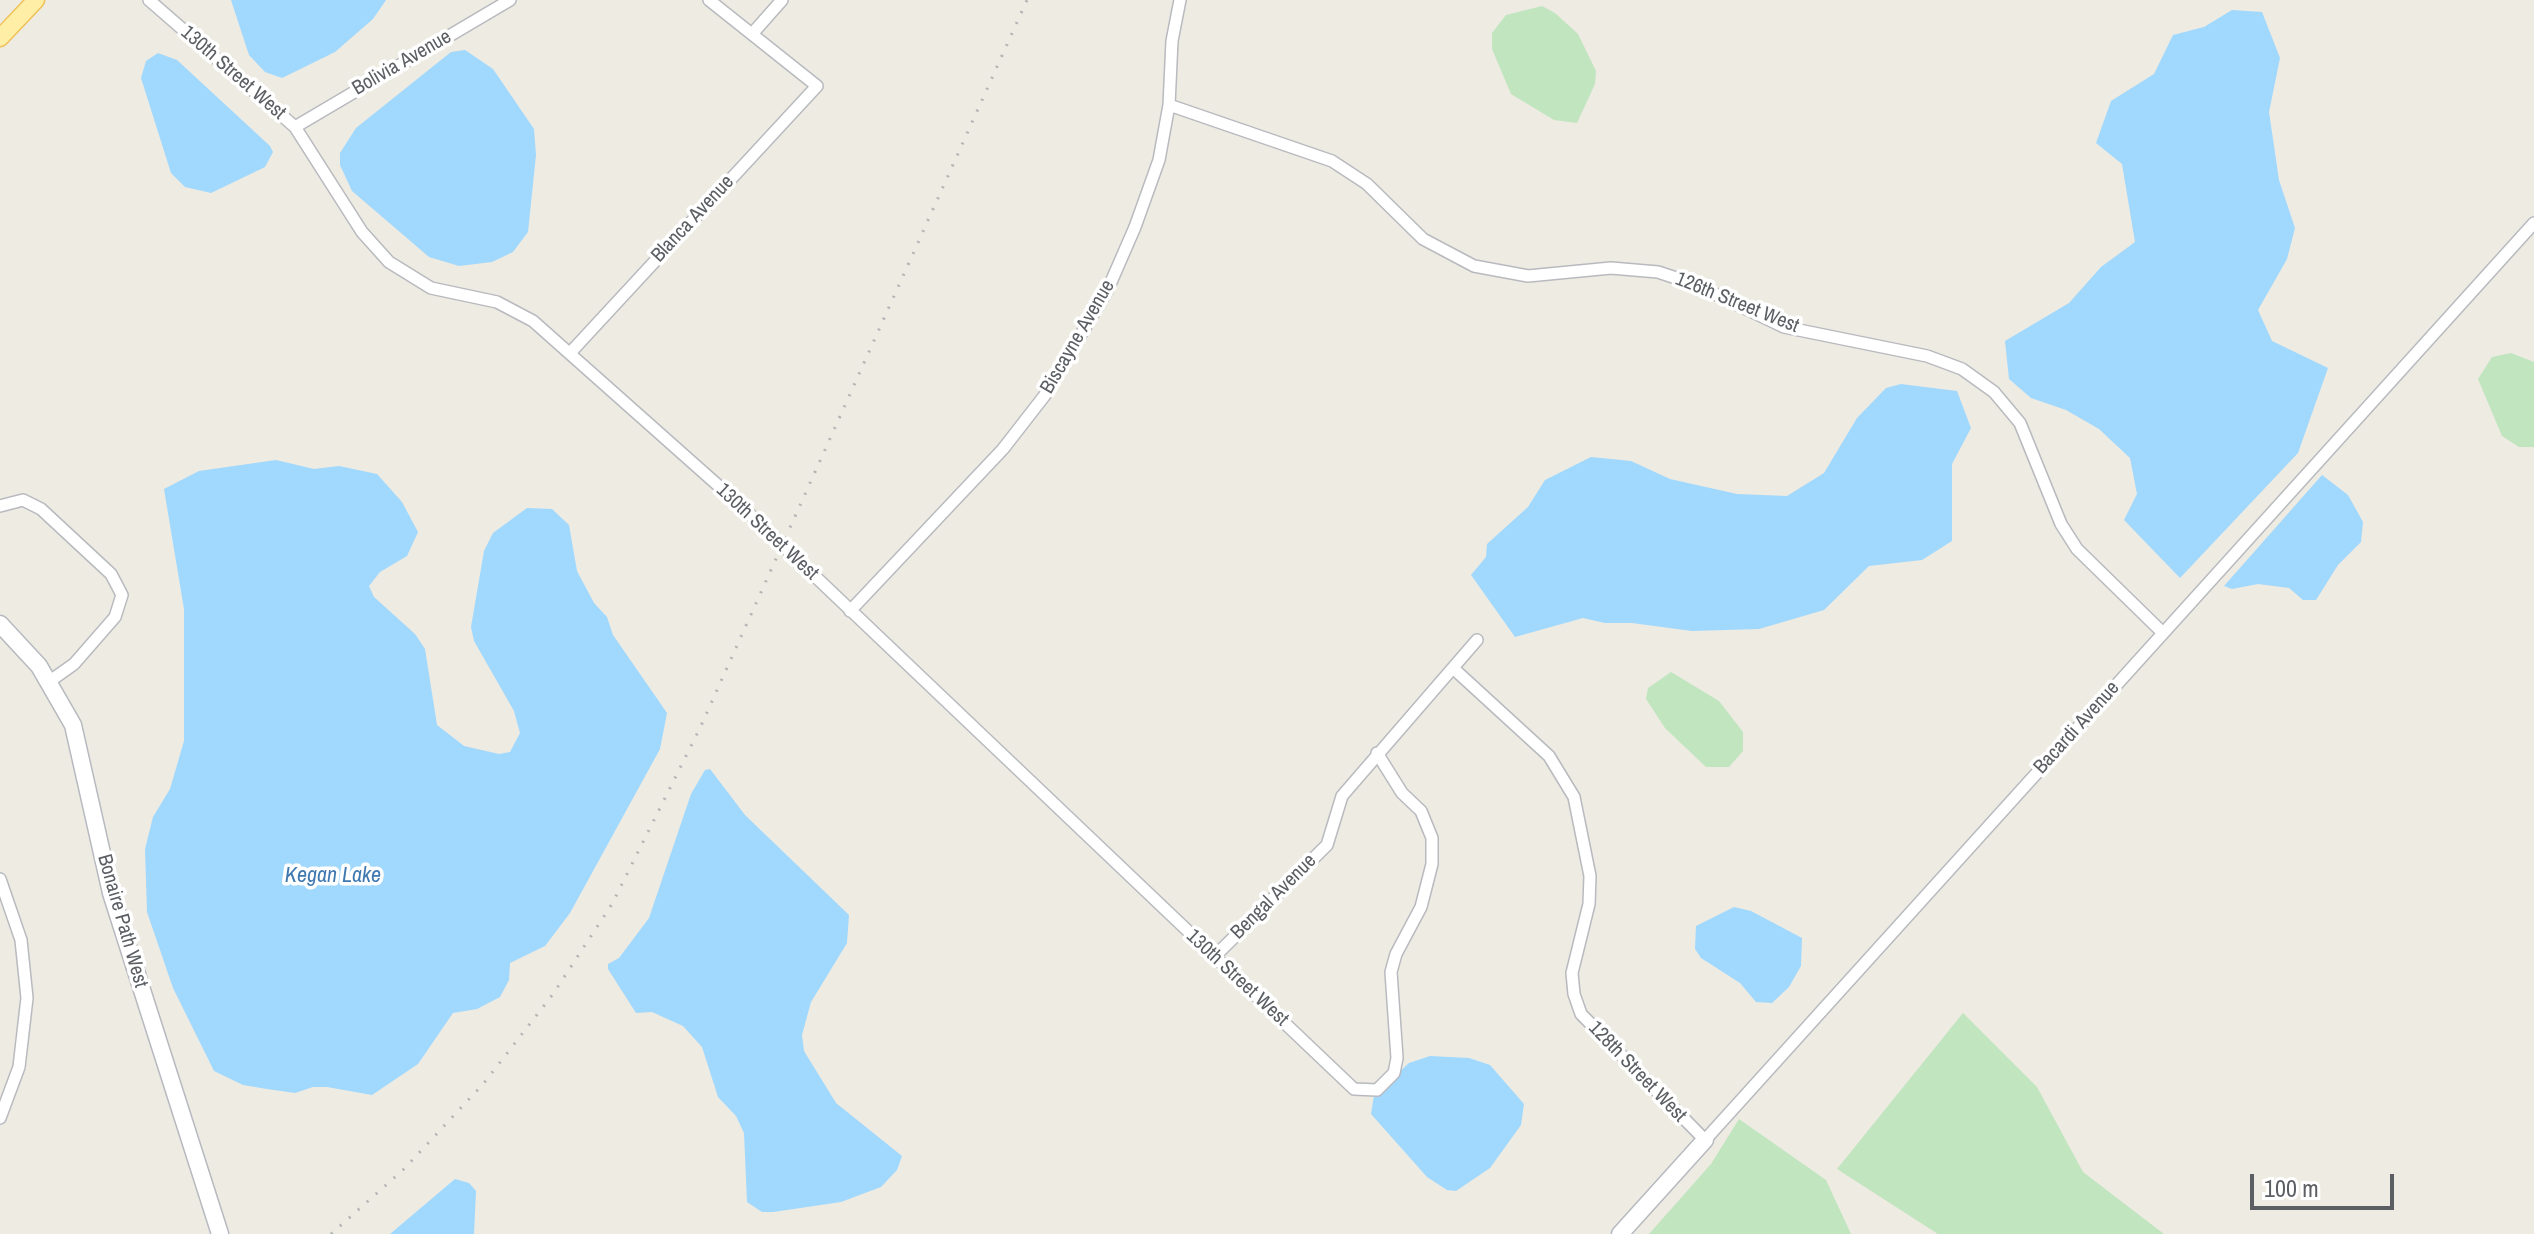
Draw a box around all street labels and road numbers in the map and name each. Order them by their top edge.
street label: 130th Street West [176,21,290,125]
street label: Bolivia Avenue [348,25,456,101]
street label: Blanca Avenue [647,171,739,267]
street label: 126th Street West [1672,267,1802,339]
street label: Biscayne Avenue [1036,276,1120,398]
street label: 130th Street West [711,479,823,585]
street label: Bacardi Avenue [2029,677,2125,779]
street label: Bengal Avenue [1226,849,1322,945]
street label: Bonaire Path West [92,852,152,990]
street label: 130th Street West [1181,925,1293,1031]
street label: 128th Street West [1583,1017,1691,1127]

